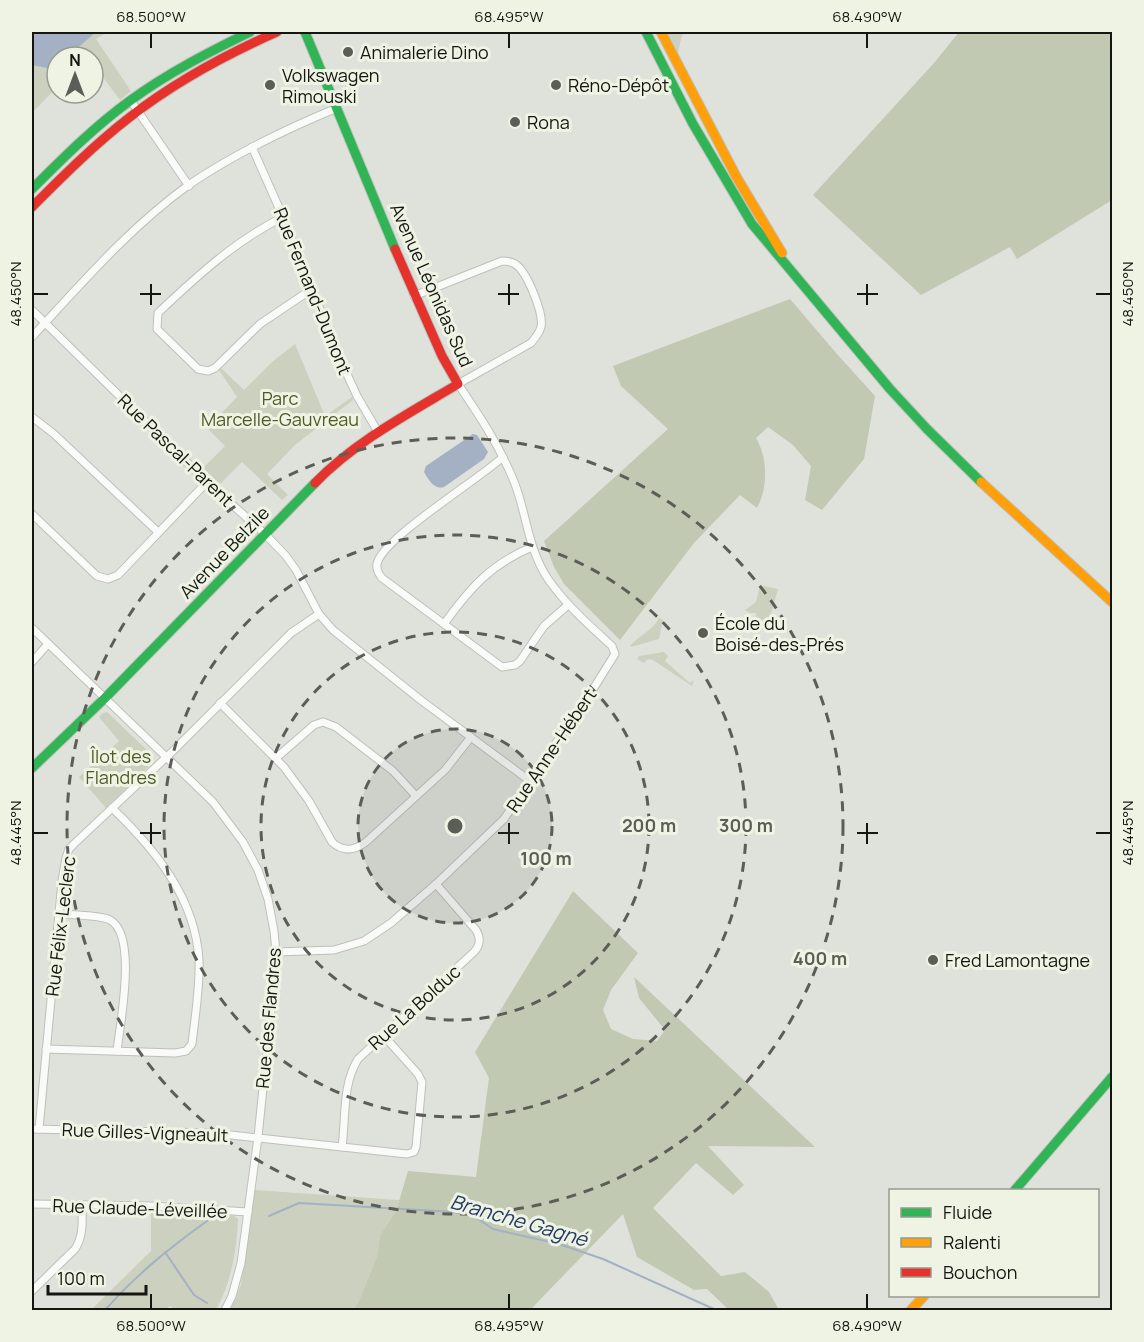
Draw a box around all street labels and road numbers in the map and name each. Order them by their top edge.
street label: Avenue Léonidas Sud [385,199,479,371]
street label: Rue Fernand-Dumont [269,204,357,378]
street label: Rue Pascal-Parent [113,388,239,512]
street label: Avenue Belzile [174,501,274,603]
street label: Rue Anne-Hébert [501,683,601,817]
street label: Rue Félix-Leclerc [39,854,81,998]
street label: Rue des Flandres [250,947,286,1089]
street label: Rue La Bolduc [363,959,465,1055]
street label: Rue Gilles-Vigneault [61,1117,229,1147]
street label: Rue Claude-Léveillée [52,1193,228,1223]

